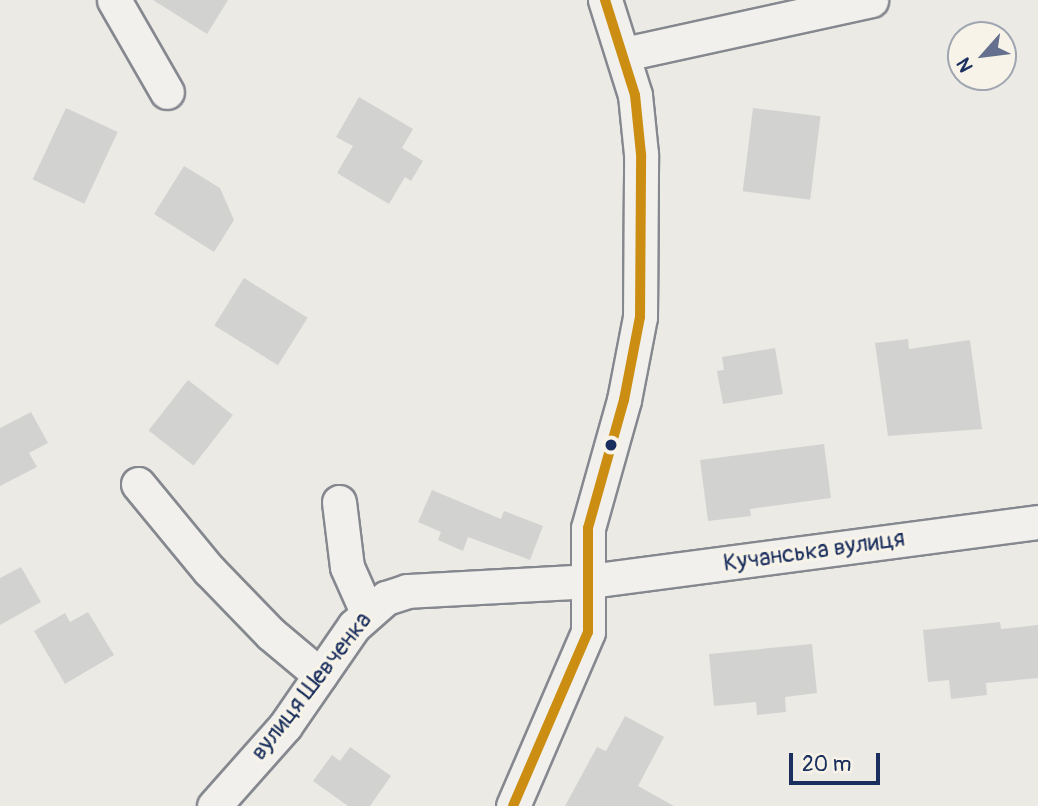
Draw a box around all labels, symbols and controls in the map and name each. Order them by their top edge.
north arrow [947,21,1017,91]
text: N [952,54,979,76]
unlabelled marker [604,438,618,452]
street label: Кучанська вулиця [721,524,907,578]
street label: вулиця Шевченка [244,606,378,766]
scale bar [793,740,884,784]
text: 20 m [802,751,851,778]

